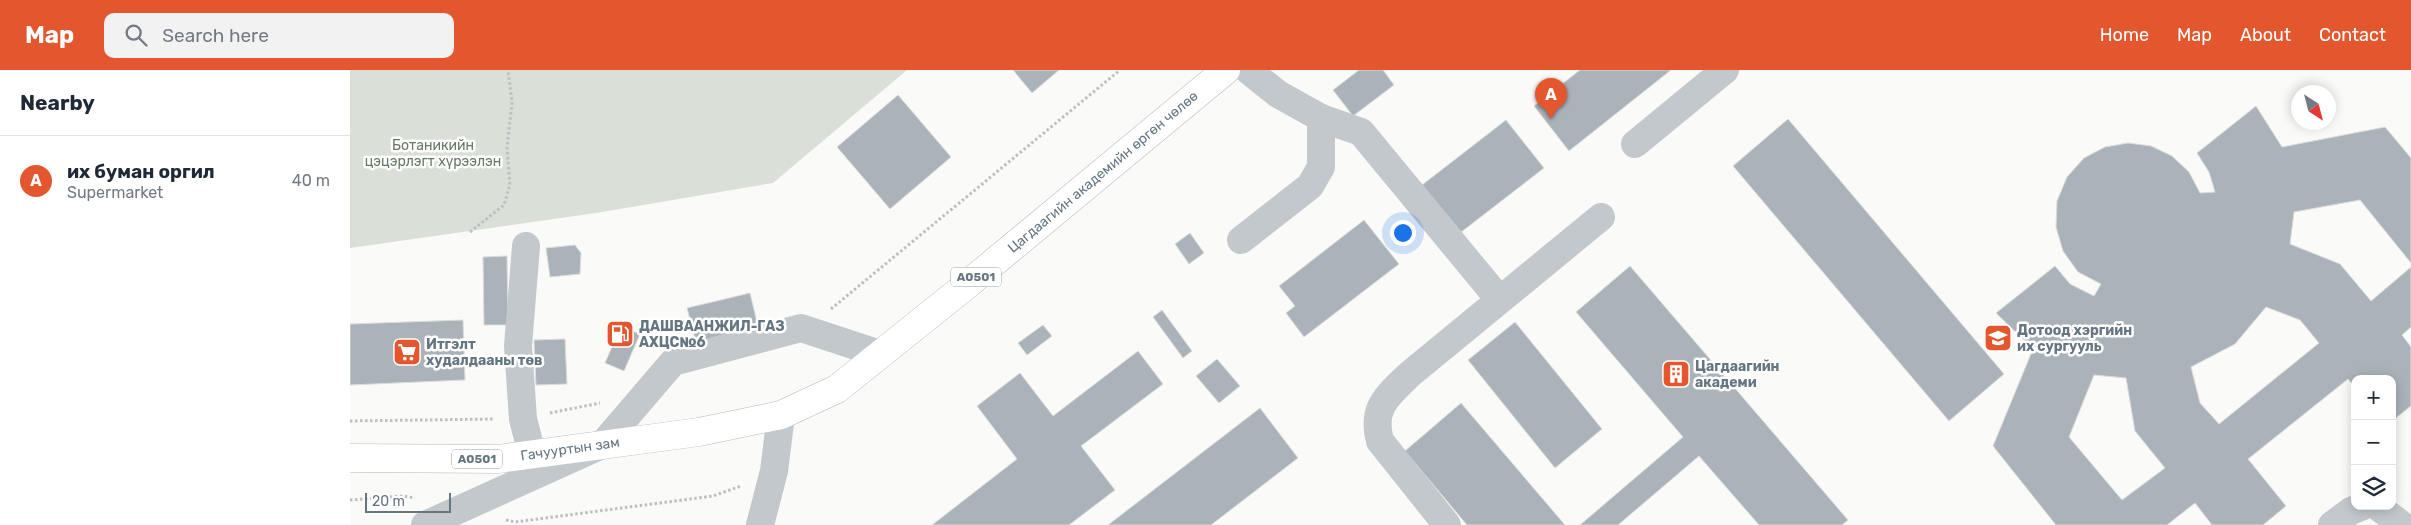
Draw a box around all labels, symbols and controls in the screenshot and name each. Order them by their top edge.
search box [104,13,454,58]
text: Map [25,21,74,49]
icon: search [122,21,150,49]
text: Search here [162,24,269,47]
text: Home [2100,24,2149,46]
text: Map [2177,24,2212,46]
text: About [2240,24,2291,46]
text: Contact [2319,24,2386,46]
pin: A [1535,78,1567,119]
north arrow [2291,85,2336,130]
street label: Цагдаагийн академийн өргөн чөлөө [1004,87,1202,257]
text: Nearby [20,90,95,115]
park label: Ботаникийн цэцэрлэгт хүрээлэн [365,137,501,170]
text: их буман оргил [67,160,215,183]
text: A [30,171,42,190]
text: 40 m [292,171,330,190]
text: Supermarket [67,183,163,202]
your location [1390,220,1416,246]
road number: A0501 [951,268,1001,286]
place label: ДАШВААНЖИЛ-ГАЗ АХЦС№6 [639,318,785,351]
fuel station icon: ДАШВААНЖИЛ-ГАЗ АХЦС№6 [605,319,635,349]
place label: Дотоод хэргийн их сургууль [2017,322,2132,355]
school or university icon: Дотоод хэргийн их сургууль [1983,323,2013,353]
place label: Итгэлт худалдааны төв [426,336,543,369]
supermarket icon: Итгэлт худалдааны төв [392,337,422,367]
place label: Цагдаагийн академи [1695,358,1780,391]
building icon: Цагдаагийн академи [1661,359,1691,389]
map controls [2351,375,2396,510]
button: + [2351,375,2396,420]
button: − [2351,420,2396,465]
street label: Гачууртын зам [519,434,621,464]
road number: A0501 [452,449,502,468]
button: layers [2351,465,2396,510]
scale bar [365,490,451,513]
text: 20 m [372,493,405,510]

